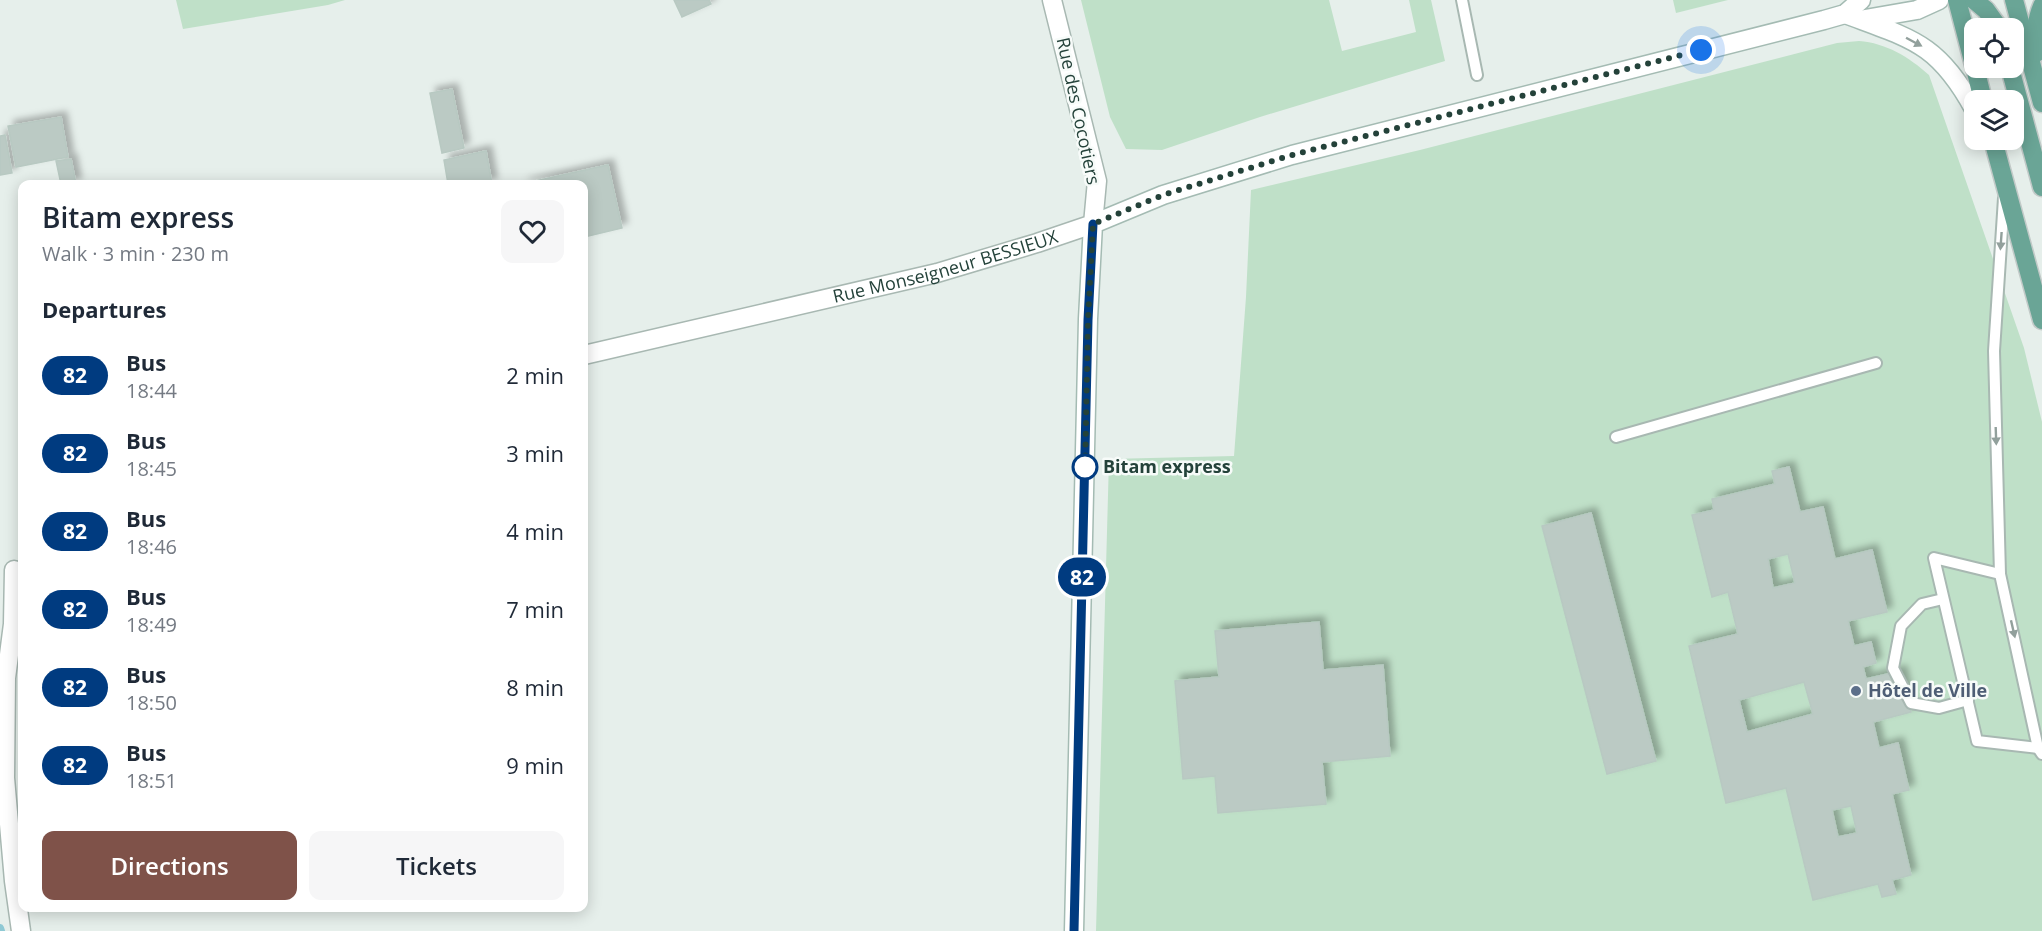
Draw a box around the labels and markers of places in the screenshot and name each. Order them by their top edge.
marker: Bitam express [1072,454,1098,480]
place label: Bitam express [1103,454,1231,478]
place label: Hôtel de Ville [1868,678,1987,702]
marker: Hôtel de Ville [1849,684,1863,698]

